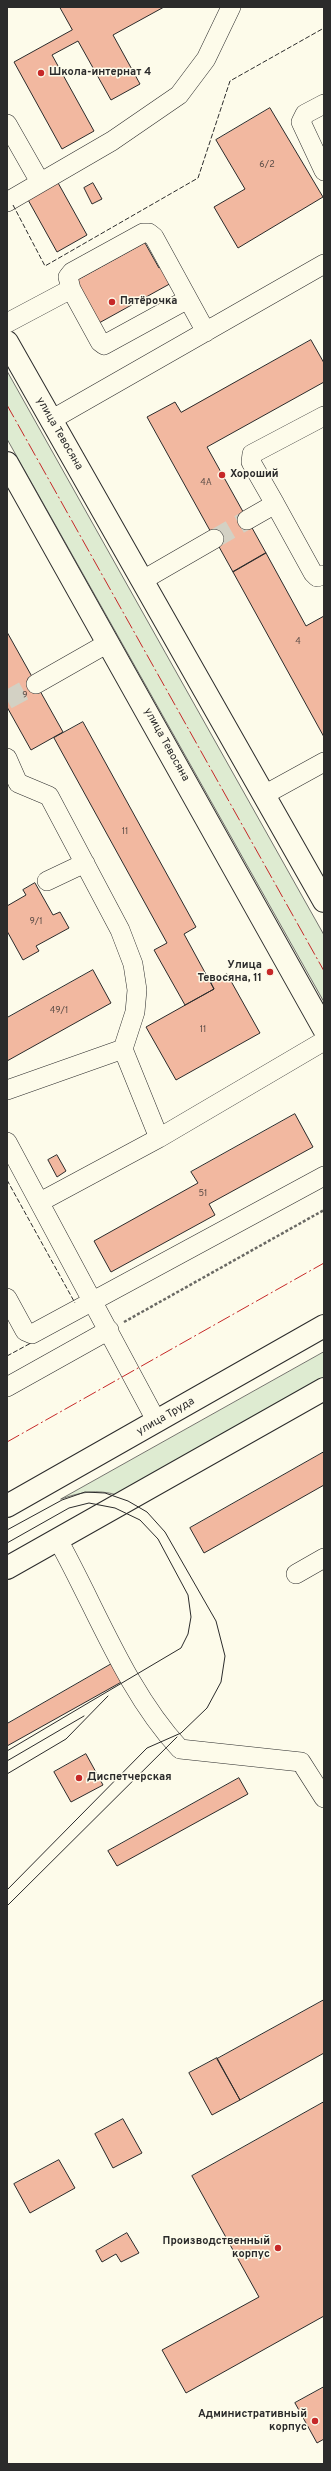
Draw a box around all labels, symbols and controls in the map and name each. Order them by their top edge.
place label: Школа-интернат 4 [49,66,151,80]
marker: Школа-интернат 4 [36,68,46,78]
house number: 6/2 [259,160,275,170]
place label: Пятёрочка [120,295,177,309]
marker: Пятёрочка [107,297,117,307]
street label: улица Тевосяна [33,395,85,473]
place label: Хороший [230,468,279,482]
marker: Хороший [217,470,227,480]
house number: 4А [200,478,212,488]
house number: 4 [295,637,301,647]
house number: 9 [22,691,28,701]
street label: улица Тевосяна [140,706,192,784]
house number: 11 [122,827,128,837]
house number: 9/1 [29,917,43,927]
place label: Улица Тевосяна, 11 [198,959,262,985]
marker: Улица Тевосяна, 11 [265,967,275,977]
house number: 49/1 [50,1006,68,1016]
house number: 11 [200,1025,206,1035]
house number: 51 [199,1189,207,1199]
street label: улица Труда [135,1395,197,1439]
place label: Диспетчерская [87,1771,172,1785]
marker: Диспетчерская [74,1773,84,1783]
place label: Производственный корпус [163,2235,270,2261]
marker: Производственный корпус [273,2243,283,2253]
place label: Административный корпус [198,2408,307,2434]
marker: Административный корпус [310,2416,320,2426]

